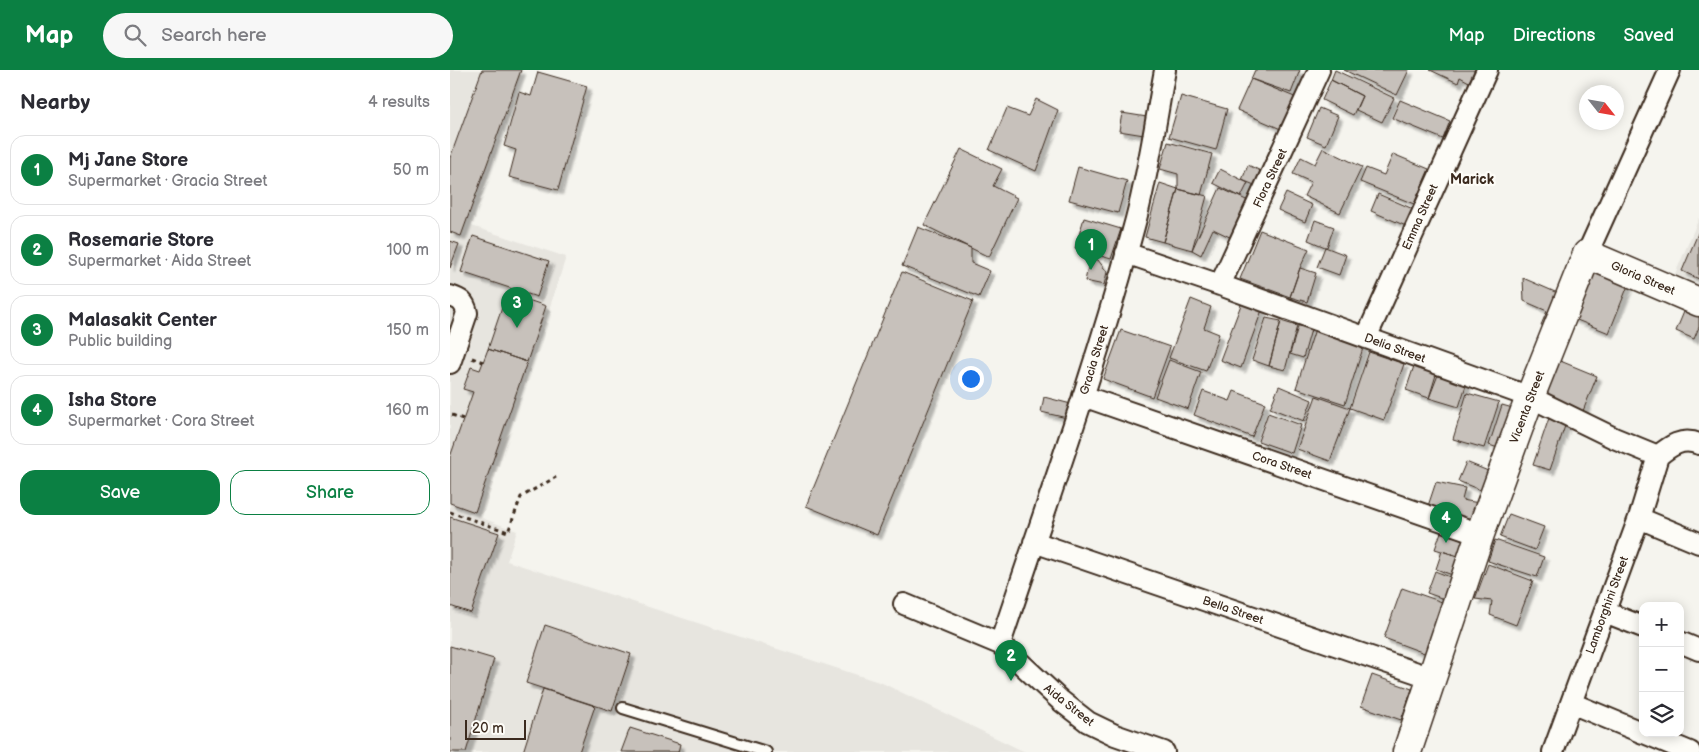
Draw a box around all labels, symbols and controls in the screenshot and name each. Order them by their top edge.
search box [103,13,453,58]
text: Map [25,21,73,50]
icon: search [121,21,149,49]
text: Search here [161,24,267,47]
text: Map [1449,25,1485,46]
text: Directions [1513,25,1595,46]
text: Saved [1623,25,1674,46]
north arrow [1579,85,1624,130]
text: Nearby [20,90,90,115]
text: 4 results [368,93,430,112]
street label: Flora Street [1250,146,1291,210]
text: Mj Jane Store [68,149,188,172]
text: 1 [34,161,40,180]
text: 50 m [393,161,429,180]
district label: Marick [1450,171,1495,188]
text: Supermarket · Gracia Street [68,172,267,191]
street label: Emma Street [1399,182,1442,252]
text: Rosemarie Store [68,229,214,252]
pin: 1 [1075,229,1107,270]
text: 2 [32,241,42,260]
text: 100 m [386,241,429,260]
text: Supermarket · Aida Street [68,252,251,271]
street label: Gloria Street [1608,258,1677,299]
pin: 3 [501,287,533,328]
text: Malasakit Center [68,309,217,332]
text: 3 [32,321,42,340]
text: 150 m [387,321,429,340]
street label: Gracia Street [1077,323,1112,397]
street label: Delia Street [1362,330,1428,367]
text: Public building [68,332,172,351]
your location [958,366,984,392]
street label: Vicenta Street [1507,368,1548,446]
text: Isha Store [68,389,157,412]
text: 4 [32,401,42,420]
text: 160 m [386,401,429,420]
text: Supermarket · Cora Street [68,412,255,431]
street label: Cora Street [1250,448,1314,483]
button: Save [20,470,220,515]
button: Share [230,470,430,515]
pin: 4 [1430,502,1462,543]
street label: Lamborghini Street [1583,554,1632,656]
street label: Bella Street [1200,593,1266,628]
map controls [1639,602,1684,737]
button: + [1639,602,1684,647]
pin: 2 [995,640,1027,681]
button: − [1639,647,1684,692]
street label: Aida Street [1041,681,1097,730]
button: layers [1639,692,1684,737]
scale bar [465,717,526,740]
text: 20 m [472,720,504,737]

